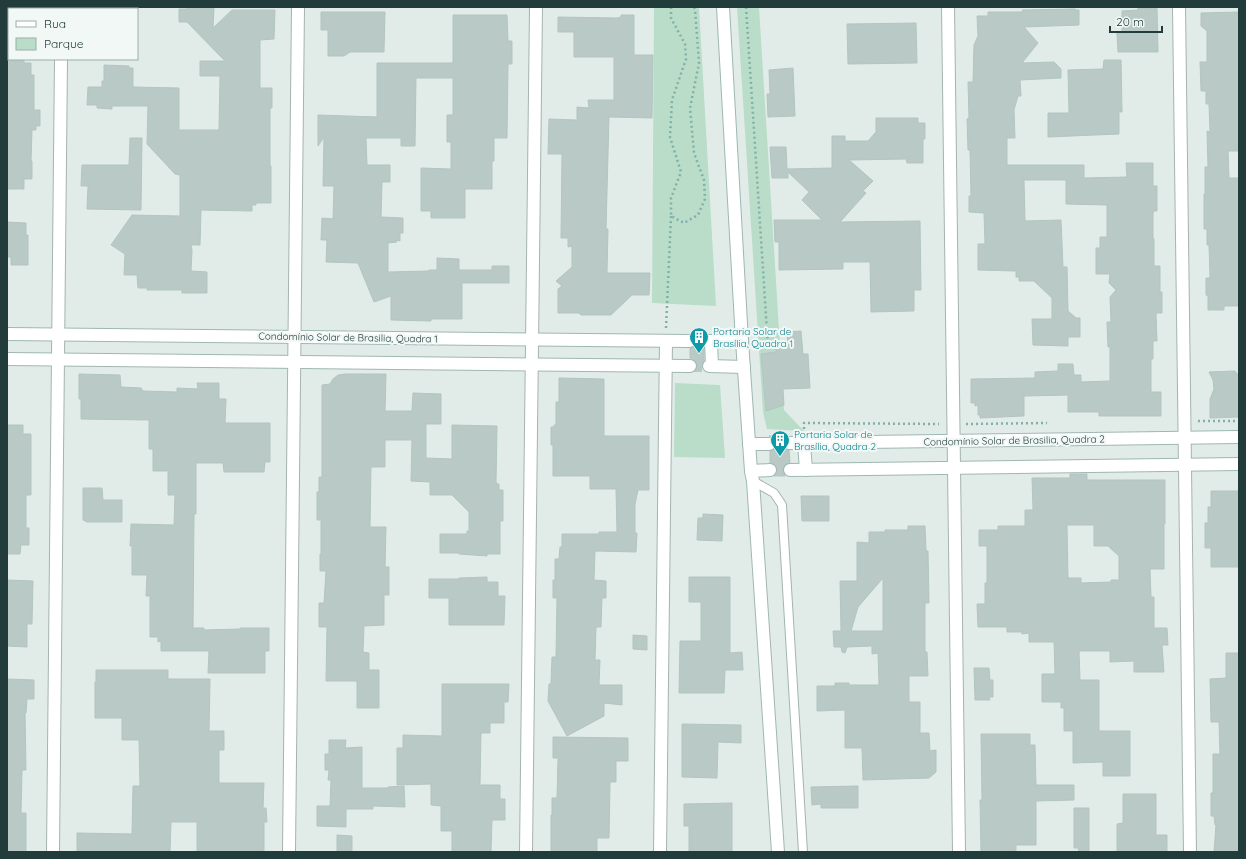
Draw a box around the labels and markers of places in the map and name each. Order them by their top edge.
place label: Portaria Solar de Brasília, Quadra 1 [713,325,793,350]
building icon: Portaria Solar de Brasília, Quadra 1 [688,326,710,354]
place label: Portaria Solar de Brasília, Quadra 2 [794,428,876,453]
building icon: Portaria Solar de Brasília, Quadra 2 [769,429,791,457]

